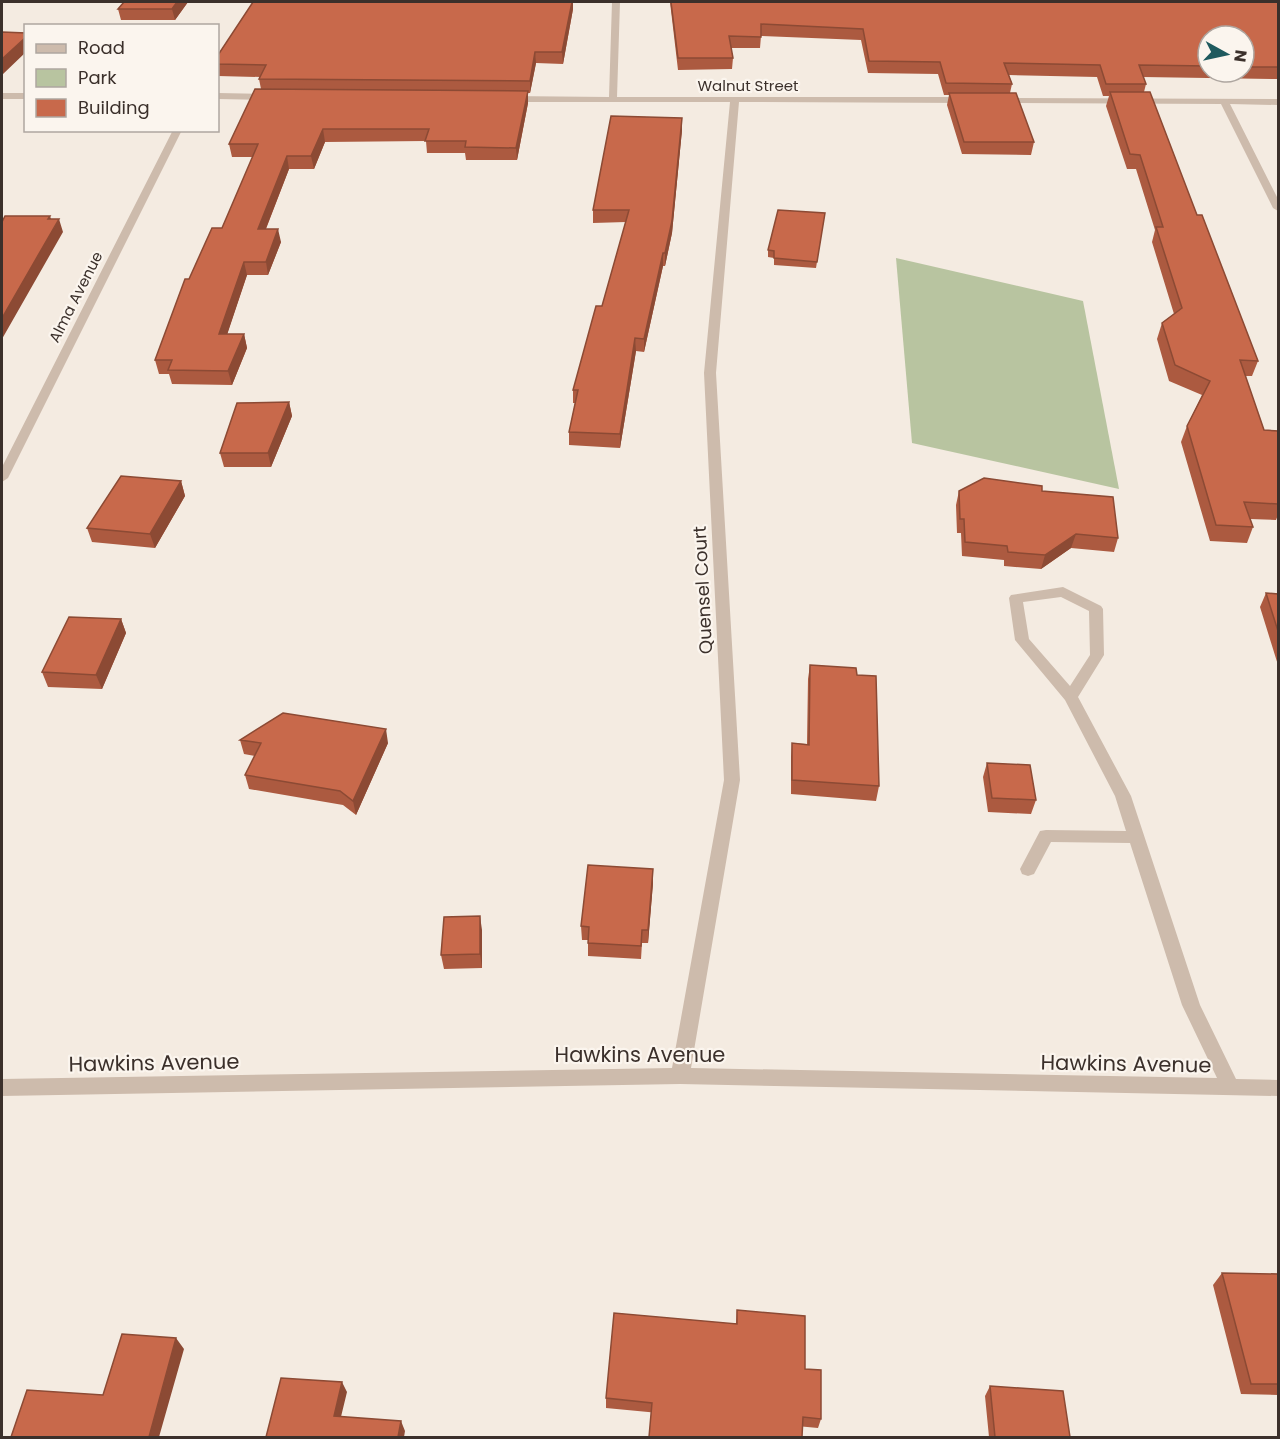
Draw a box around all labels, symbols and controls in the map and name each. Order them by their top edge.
legend [24,24,219,132]
north arrow [1196,24,1256,84]
text: Road [78,35,125,60]
text: N [1228,48,1253,64]
text: Park [78,65,117,90]
street label: Walnut Street [697,75,799,96]
text: Building [78,95,150,120]
street label: Alma Avenue [44,248,108,346]
street label: Quensel Court [687,525,718,655]
street label: Hawkins Avenue [555,1040,725,1069]
street label: Hawkins Avenue [68,1047,240,1078]
street label: Hawkins Avenue [1040,1048,1212,1079]

